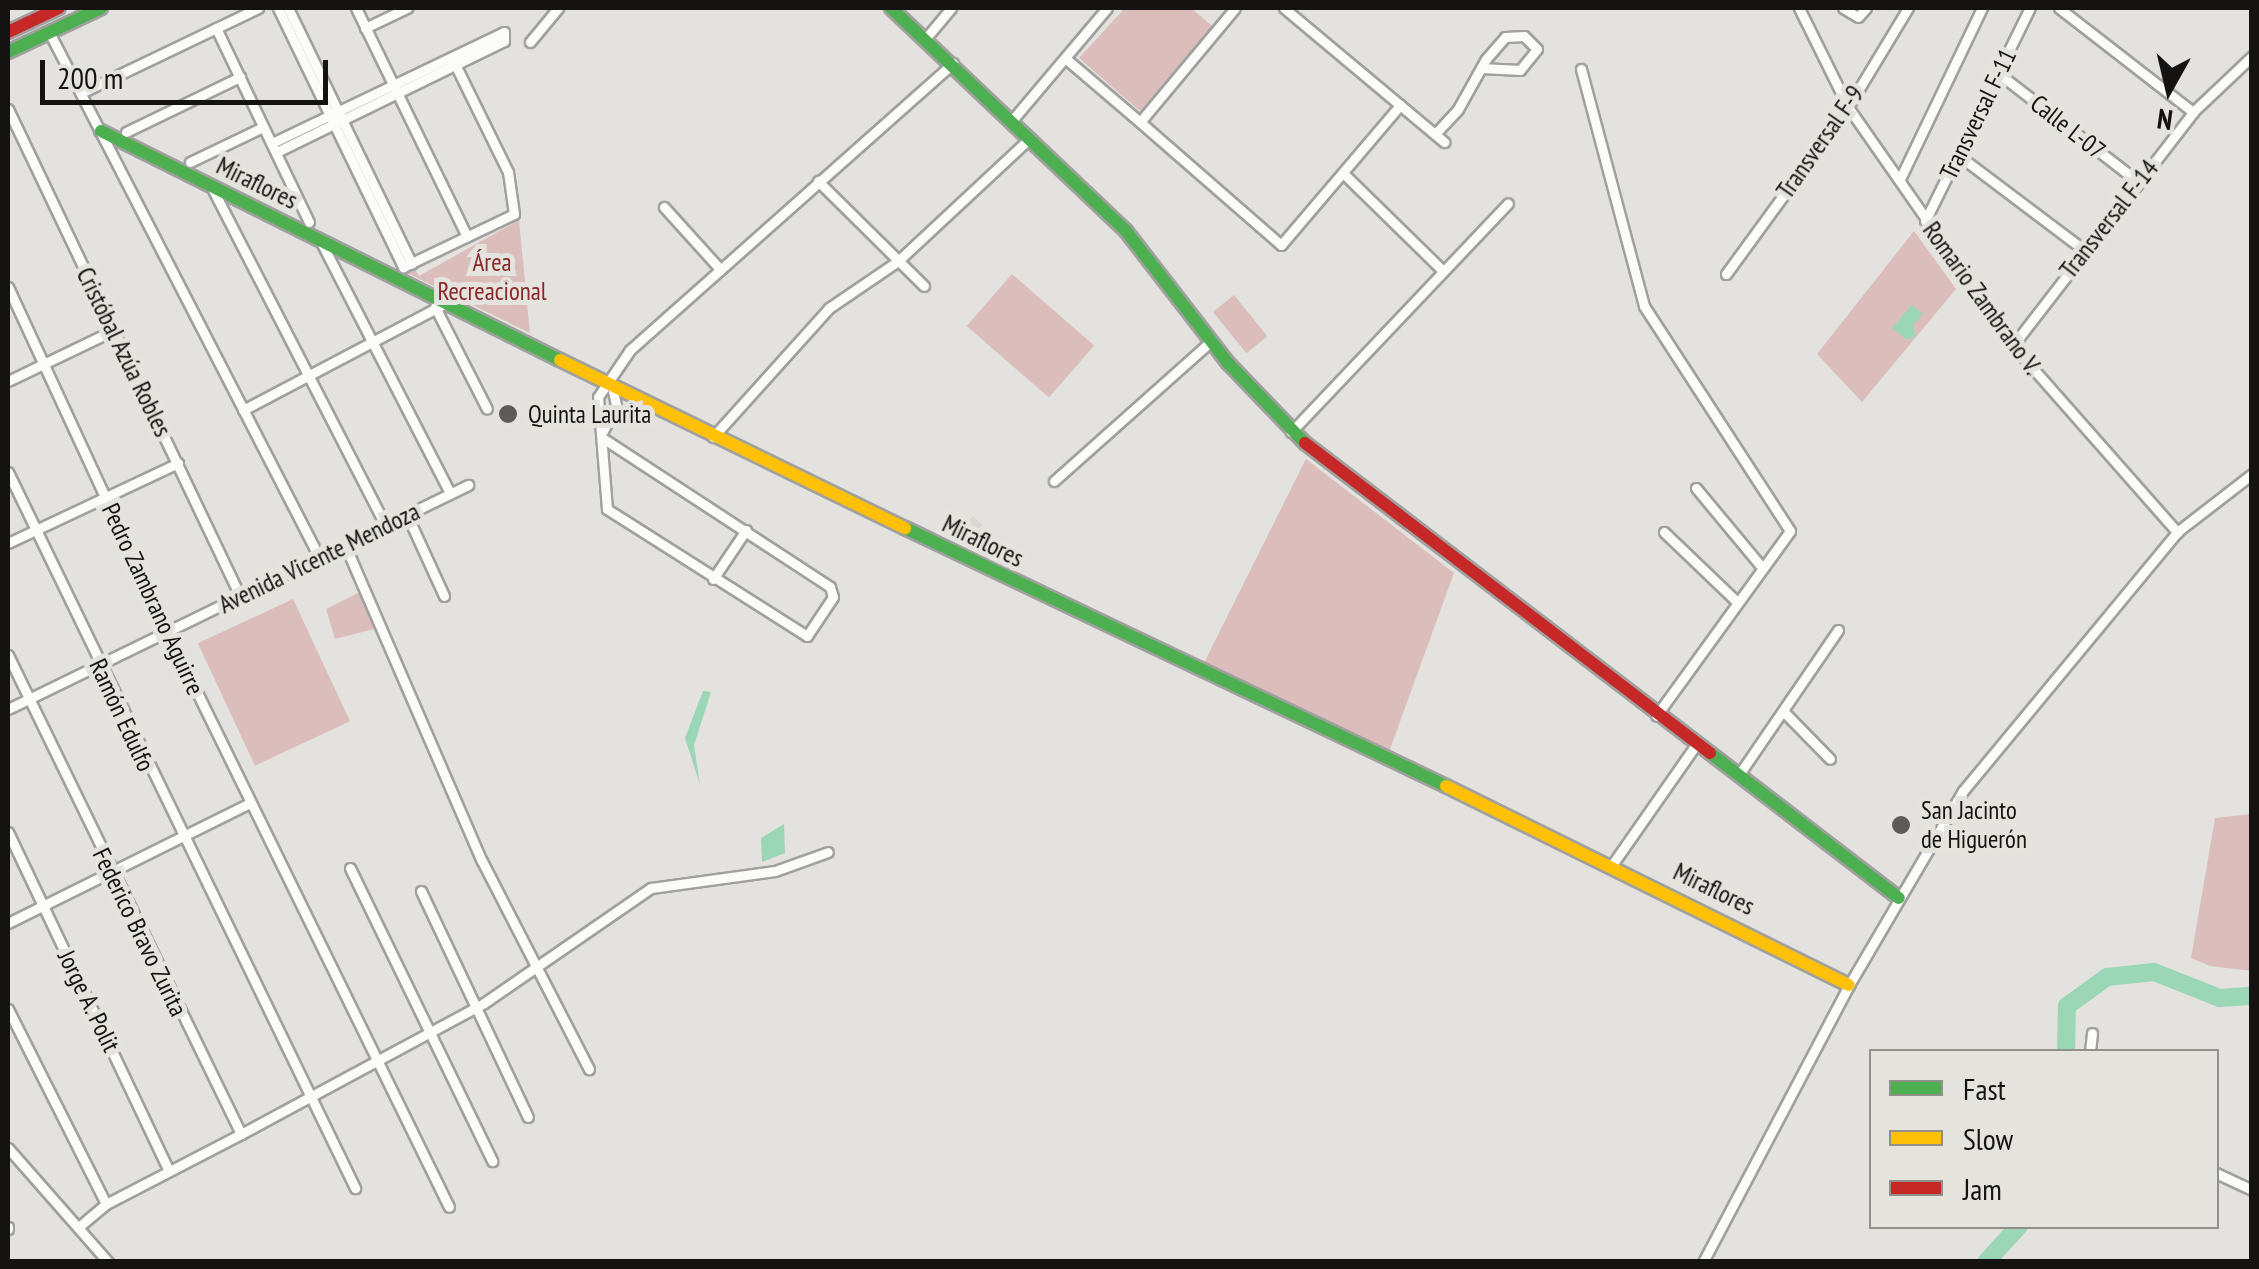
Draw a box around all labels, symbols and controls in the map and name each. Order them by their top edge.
scale bar [45,40,332,102]
north arrow [2119,40,2219,140]
street label: Transversal F-11 [1933,44,2023,184]
text: 200 m [57,58,123,97]
street label: Transversal F-9 [1770,80,1870,204]
street label: Calle L-07 [2024,88,2112,166]
text: N [2155,101,2175,140]
street label: Miraflores [212,151,302,215]
street label: Transversal F-14 [2054,154,2164,284]
street label: Romario Zambrano V. [1916,215,2048,381]
park label: Área Recreacional [437,248,547,307]
street label: Cristóbal Azúa Robles [70,262,178,442]
place label: Quinta Laurita [528,399,651,429]
marker: Quinta Laurita [497,403,519,425]
street label: Avenida Vicente Mendoza [213,496,425,620]
street label: Pedro Zambrano Aguirre [95,498,211,700]
street label: Miraflores [938,509,1028,573]
street label: Ramón Edulfo [83,654,161,776]
place label: San Jacinto de Higuerón [1921,796,2027,855]
marker: San Jacinto de Higuerón [1890,814,1912,836]
street label: Federico Bravo Zurita [86,843,194,1021]
street label: Miraflores [1669,857,1759,921]
street label: Jorge A. Polit [51,944,127,1058]
legend [1869,1049,2219,1229]
text: Fast [1963,1069,2006,1108]
text: Slow [1963,1119,2013,1158]
text: Jam [1963,1169,2002,1208]

